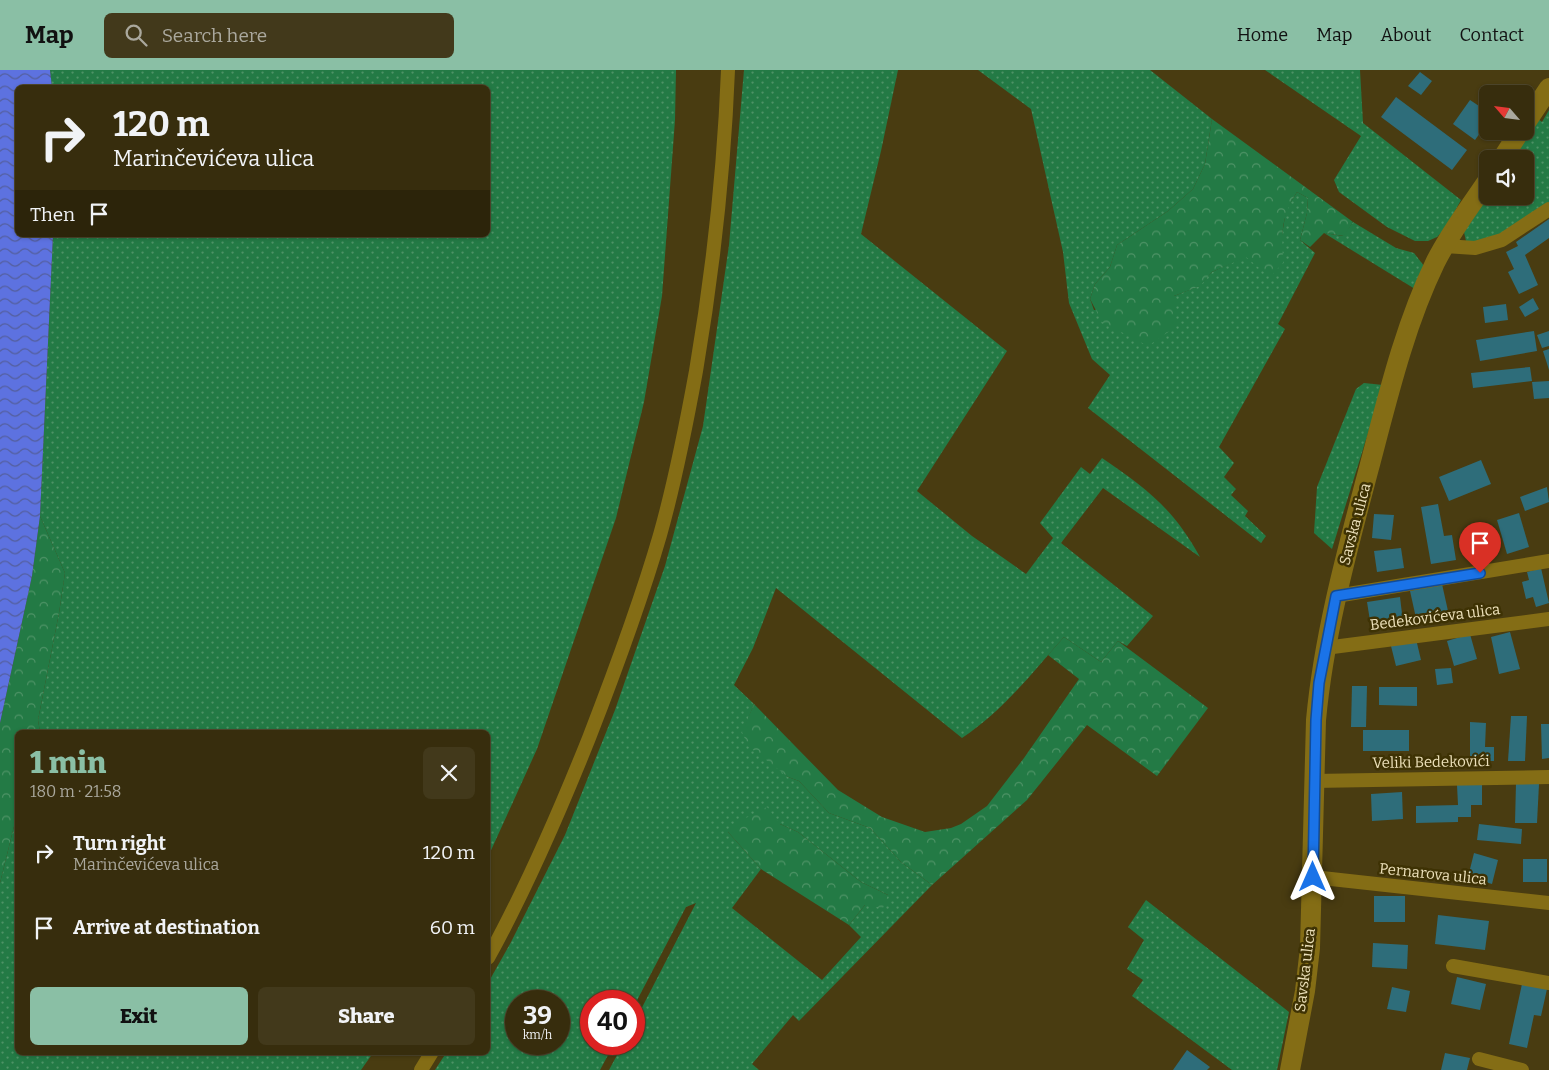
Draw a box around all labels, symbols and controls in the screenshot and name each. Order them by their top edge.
search box [104,13,454,58]
text: Map [25,21,74,49]
icon: search [122,21,150,49]
text: Search here [162,24,267,47]
text: Home [1237,24,1288,46]
text: Map [1316,24,1352,46]
text: About [1380,24,1431,46]
text: Contact [1459,24,1524,46]
north arrow [1479,85,1534,140]
map controls [1479,85,1534,205]
text: 120 m [113,103,210,145]
icon: right [30,105,95,170]
text: Marinčevićeva ulica [113,145,314,172]
button: sound [1479,150,1534,205]
icon: arrive [85,200,113,228]
text: Then [30,203,75,226]
street label: Savska ulica [1335,481,1375,567]
pin [1459,522,1501,573]
icon: arrive [1466,529,1494,557]
street label: Bedekovićeva ulica [1369,600,1501,634]
text: 1 min [30,745,106,781]
button: close [423,747,475,799]
street label: Veliki Bedekovići [1372,752,1490,772]
text: 180 m · 21:58 [30,782,121,801]
text: Turn right [73,832,166,855]
icon: right [30,839,58,867]
text: 120 m [423,841,475,864]
position arrow [1286,850,1338,902]
text: Marinčevićeva ulica [73,855,219,874]
street label: Pernarova ulica [1378,859,1488,889]
icon: arrive [30,914,58,942]
text: Arrive at destination [73,916,260,939]
text: 60 m [430,916,475,939]
street label: Savska ulica [1291,927,1319,1013]
button: Exit [30,987,248,1045]
button: Share [258,987,475,1045]
speed limit sign: 40 [580,990,645,1055]
text: 39 [523,1001,552,1031]
text: km/h [523,1028,552,1042]

